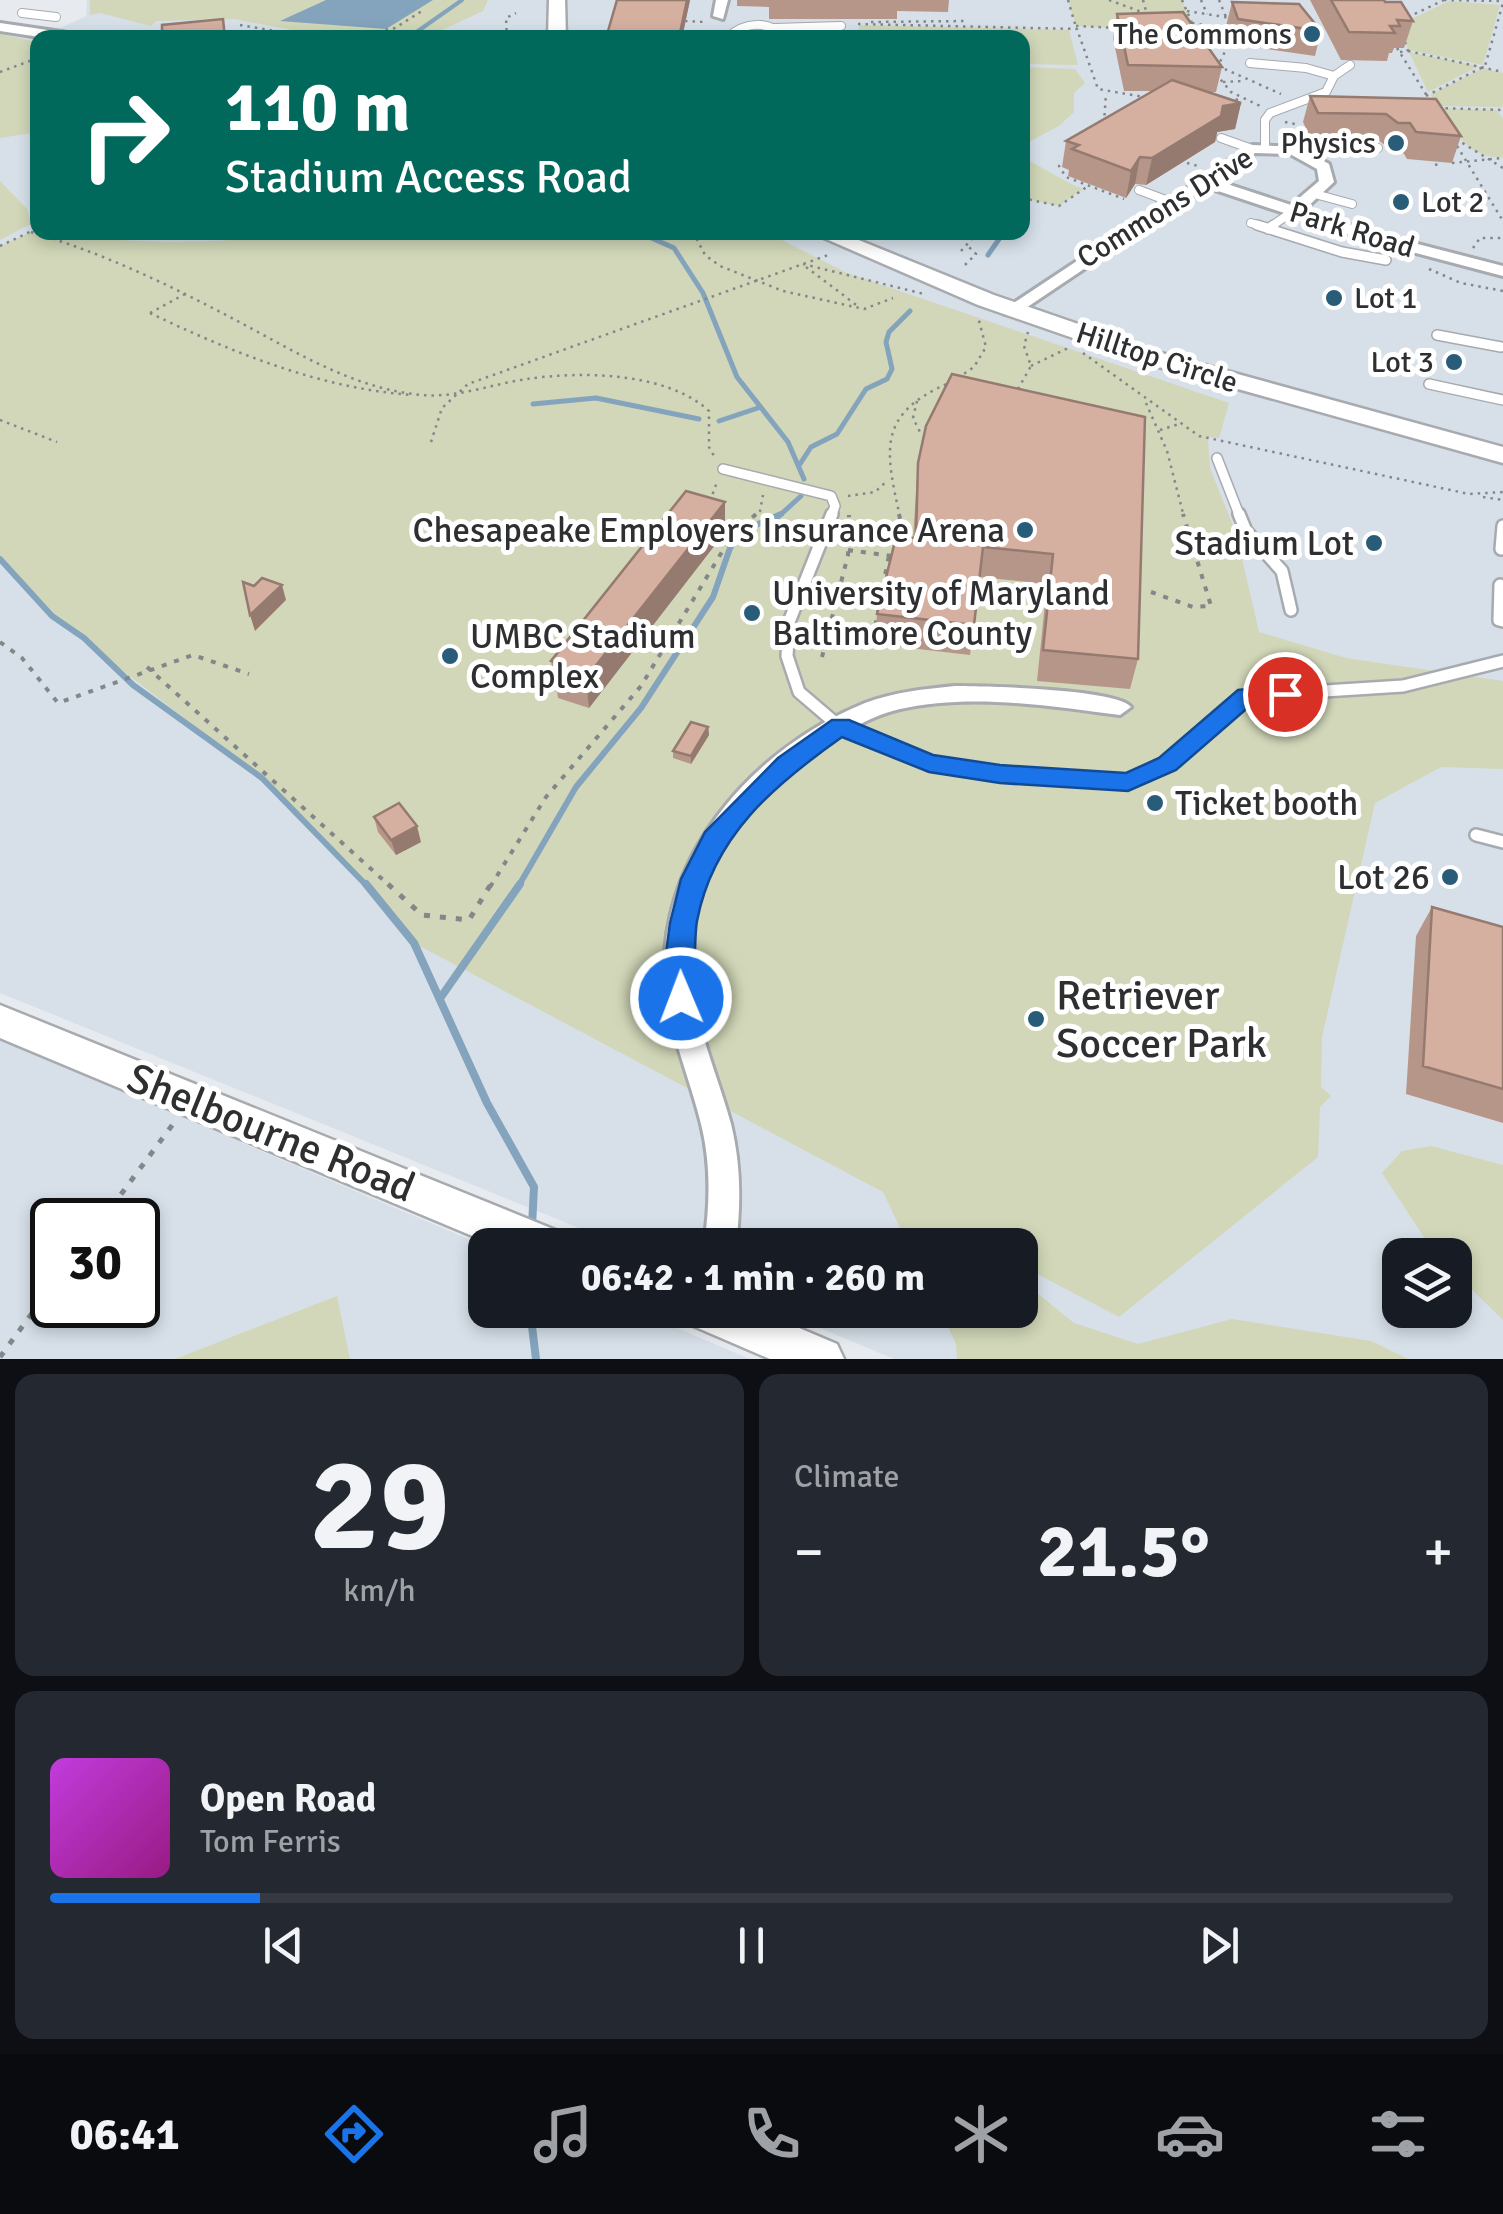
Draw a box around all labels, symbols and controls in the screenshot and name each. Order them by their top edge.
place label: The Commons [1113,16,1292,53]
marker: The Commons [1301,23,1323,45]
text: 110 m [225,64,410,150]
icon: right [60,70,190,200]
place label: Physics [1281,125,1376,162]
marker: Physics [1385,132,1407,154]
street label: Commons Drive [1070,139,1260,277]
text: Stadium Access Road [225,150,632,205]
place label: Lot 2 [1421,184,1485,221]
marker: Lot 2 [1390,191,1412,213]
street label: Park Road [1285,194,1419,266]
place label: Lot 1 [1354,280,1418,317]
marker: Lot 1 [1323,287,1345,309]
street label: Hilltop Circle [1071,314,1243,402]
place label: Lot 3 [1370,344,1434,381]
marker: Lot 3 [1443,351,1465,373]
place label: Chesapeake Employers Insurance Arena [412,509,1005,552]
marker: Chesapeake Employers Insurance Arena [1014,519,1036,541]
place label: Stadium Lot [1175,522,1354,565]
marker: Stadium Lot [1363,532,1385,554]
place label: University of Maryland Baltimore County [772,572,1110,655]
marker: University of Maryland Baltimore County [741,602,763,624]
place label: UMBC Stadium Complex [470,615,696,698]
marker: UMBC Stadium Complex [439,645,461,667]
pin [1243,652,1328,737]
icon: arrive [1258,667,1313,722]
place label: Ticket booth [1175,782,1358,825]
marker: Ticket booth [1144,792,1166,814]
place label: Lot 26 [1337,856,1430,899]
marker: Lot 26 [1439,866,1461,888]
position arrow [629,946,733,1050]
place label: Retriever Soccer Park [1056,970,1267,1069]
marker: Retriever Soccer Park [1025,1008,1047,1030]
street label: Shelbourne Road [120,1052,422,1214]
speed limit sign: 30 [30,1198,160,1328]
map controls [1382,1238,1472,1328]
button: layers [1382,1238,1472,1328]
text: 06:42 · 1 min · 260 m [581,1254,925,1301]
text: 29 [309,1426,450,1586]
text: Climate [794,1457,900,1496]
text: 21.5° [1037,1505,1210,1598]
text: − [794,1518,824,1586]
text: + [1423,1518,1453,1586]
text: km/h [343,1571,416,1610]
text: Open Road [200,1775,376,1822]
text: Tom Ferris [200,1822,341,1861]
icon: previous [256,1918,311,1973]
icon: pause [724,1918,779,1973]
icon: next [1192,1918,1247,1973]
icon: directions [319,2099,389,2169]
icon: music [528,2099,598,2169]
icon: phone [737,2099,807,2169]
icon: climate [946,2099,1016,2169]
icon: car [1155,2099,1225,2169]
icon: filters [1363,2099,1433,2169]
text: 06:41 [69,2107,180,2162]

